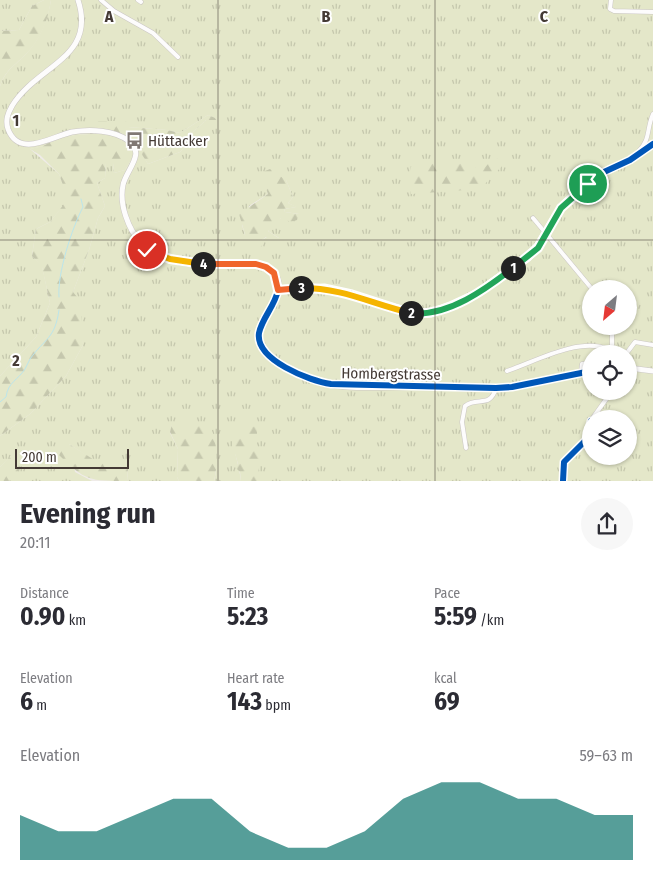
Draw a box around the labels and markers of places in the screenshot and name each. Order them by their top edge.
bus stop icon: Hüttacker [124,131,144,151]
place label: Hüttacker [148,132,209,150]
pin [567,163,609,205]
pin [126,229,168,271]
pin: 4 [190,252,216,276]
pin: 1 [500,256,526,280]
pin: 3 [288,276,314,300]
pin: 2 [398,300,424,326]

